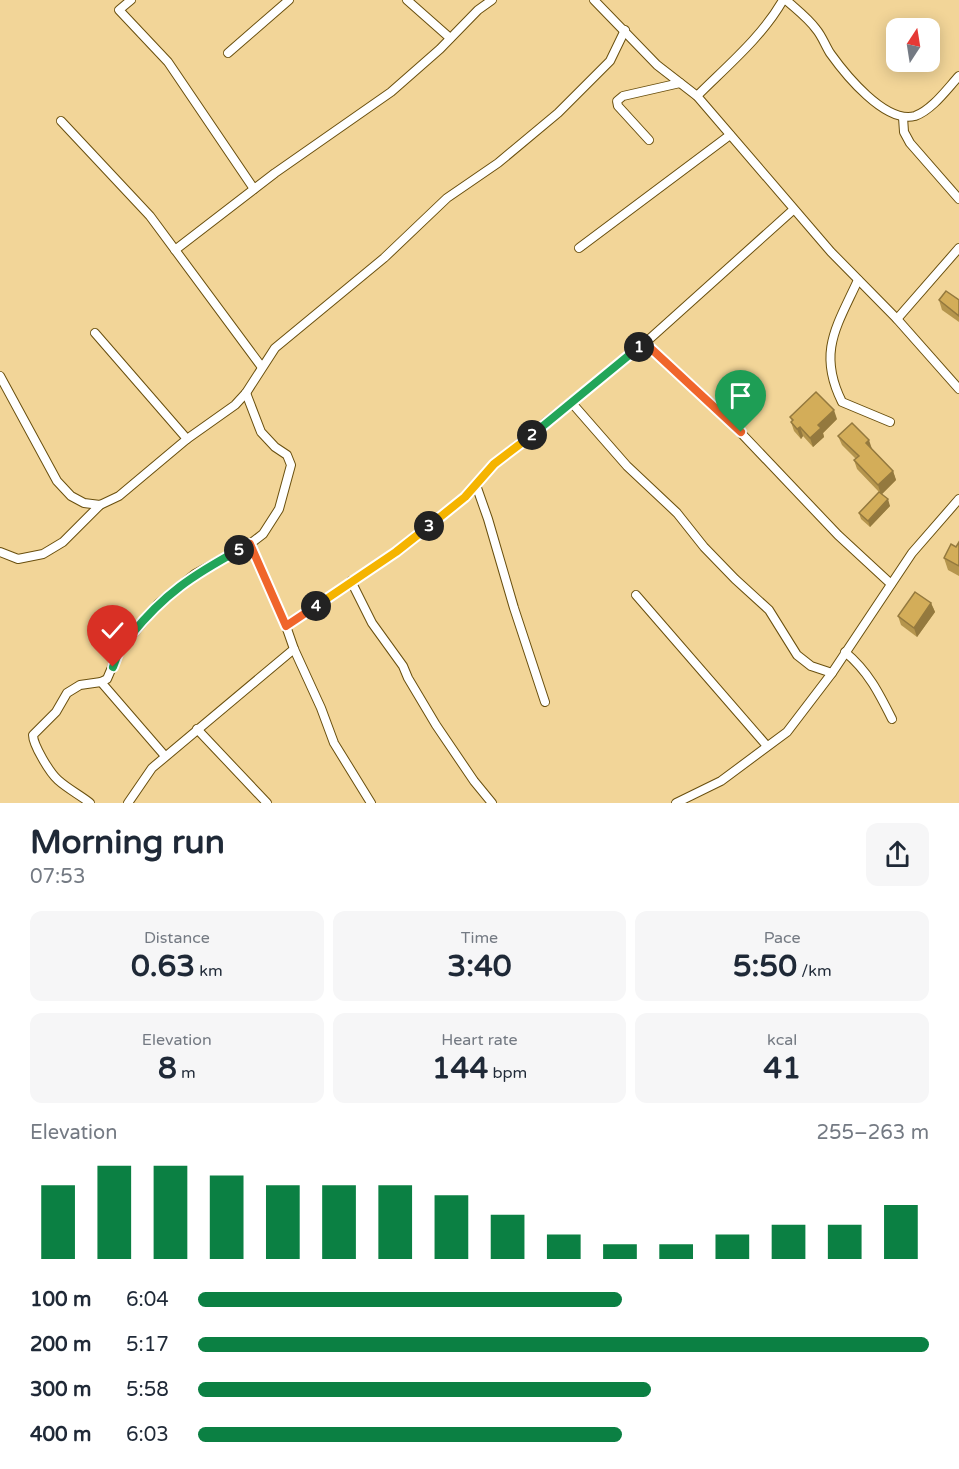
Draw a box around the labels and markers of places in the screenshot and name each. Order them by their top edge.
pin: 1 [624,332,654,362]
pin [715,370,766,432]
pin: 2 [517,420,547,450]
pin: 3 [414,511,444,541]
pin: 5 [224,535,254,565]
pin: 4 [301,591,331,621]
pin [87,605,138,667]

